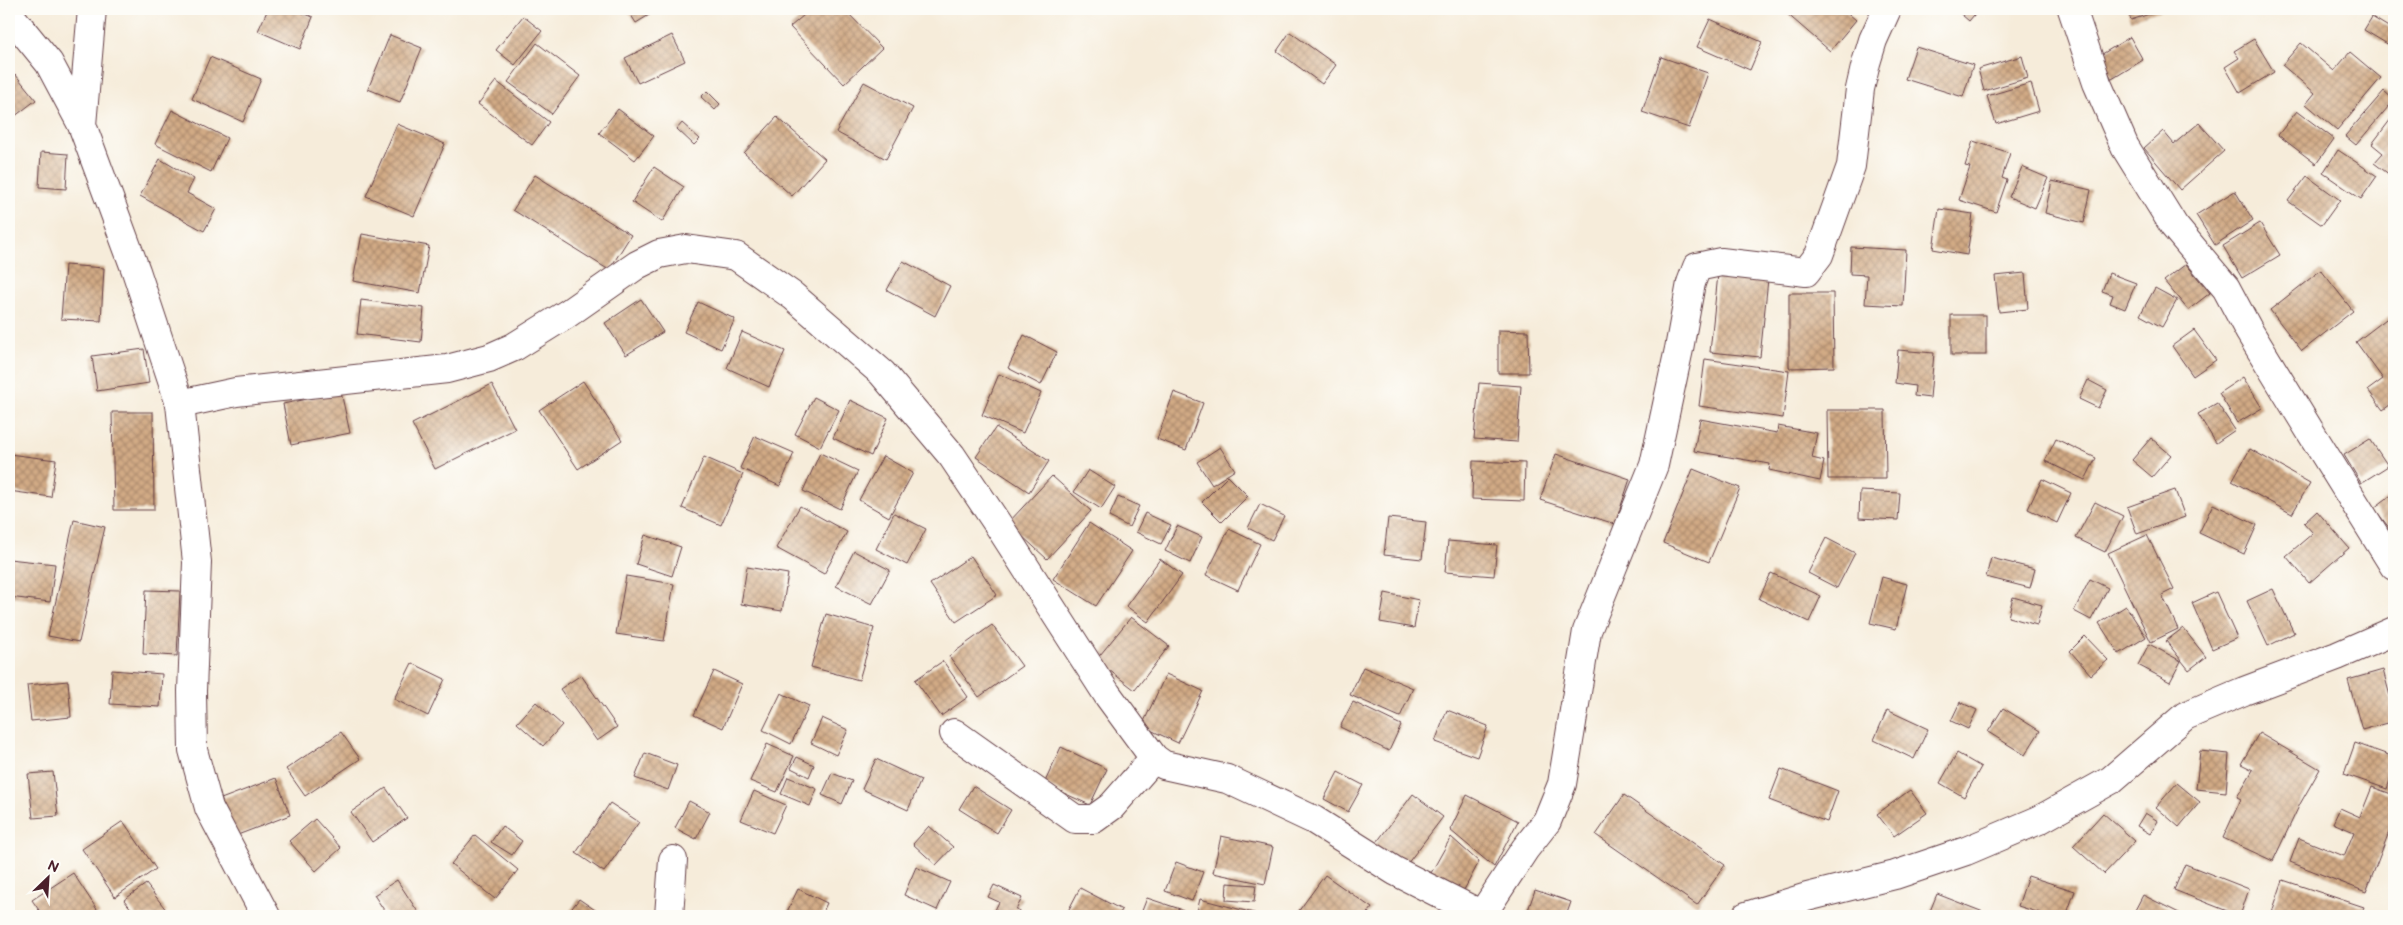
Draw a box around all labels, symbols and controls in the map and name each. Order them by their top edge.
north arrow [22,852,72,902]
text: N [45,857,62,877]

